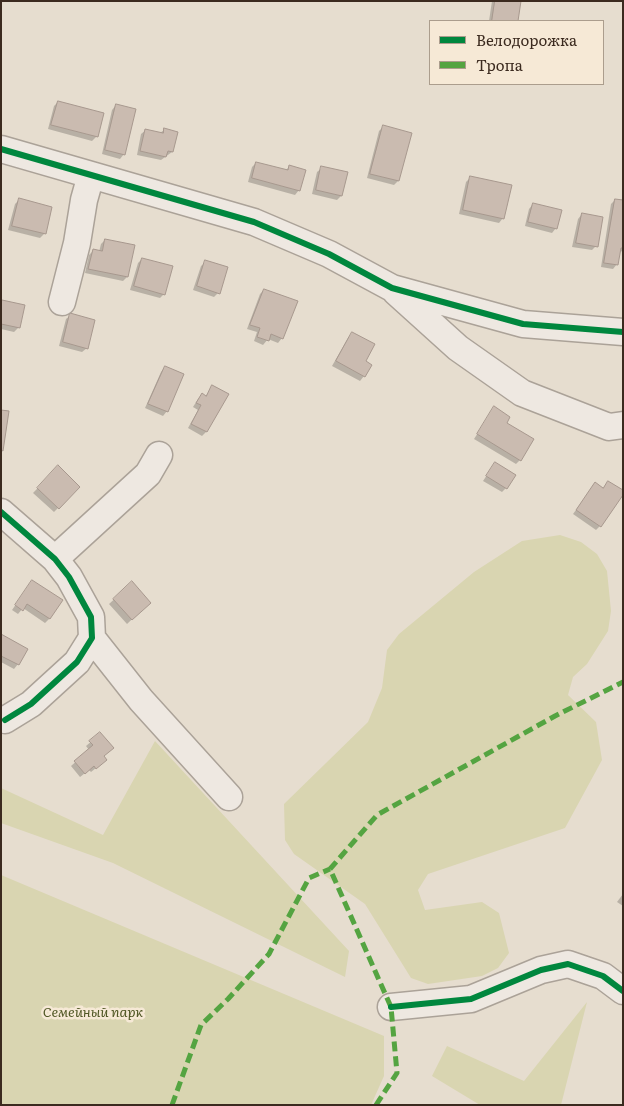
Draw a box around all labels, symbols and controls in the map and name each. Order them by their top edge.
legend [429,20,604,85]
text: Велодорожка [476,28,577,51]
text: Тропа [476,53,523,76]
park label: Семейный парк [43,1005,143,1021]

